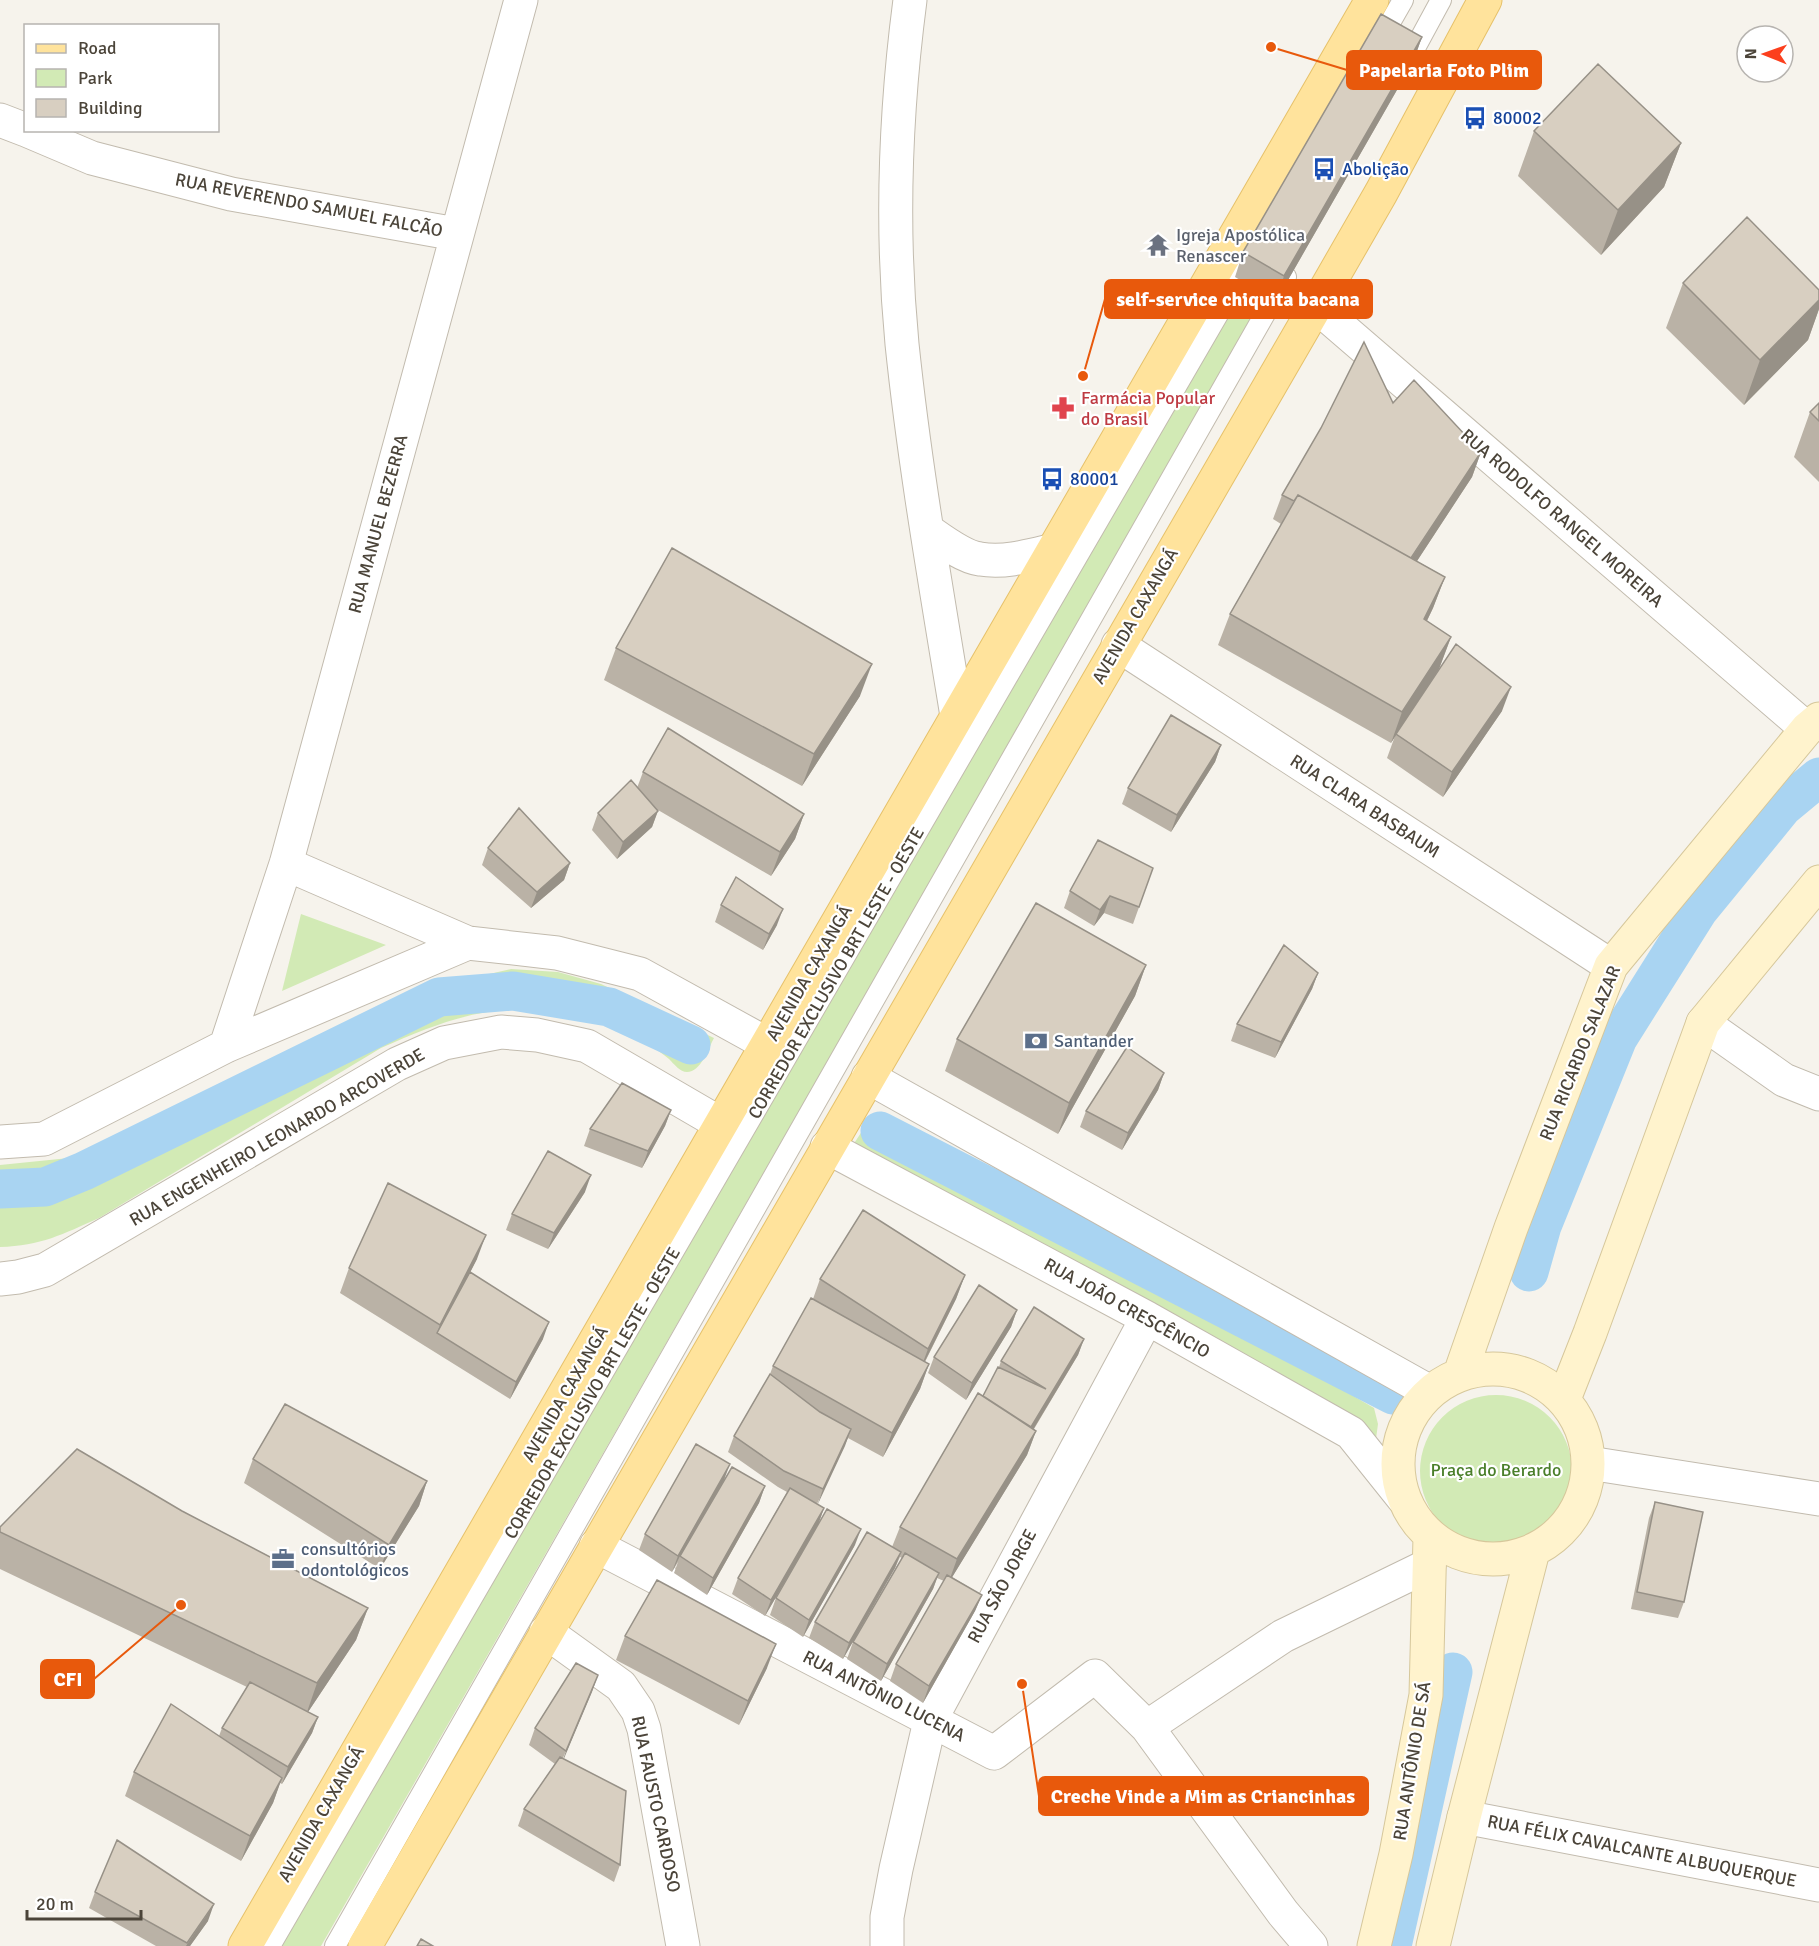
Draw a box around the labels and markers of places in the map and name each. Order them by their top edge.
callout: Papelaria Foto Plim [1347,51,1541,89]
bus stop icon: 80002 [1462,105,1488,131]
place label: 80002 [1493,107,1542,129]
bus stop icon: Abolição [1311,156,1337,182]
place label: Abolição [1342,158,1409,180]
place label: Igreja Apostólica Renascer [1176,224,1305,267]
temple icon: Igreja Apostólica Renascer [1145,232,1171,258]
callout: self-service chiquita bacana [1105,280,1372,318]
place label: Farmácia Popular do Brasil [1081,387,1215,430]
pharmacy icon: Farmácia Popular do Brasil [1050,395,1076,421]
bus stop icon: 80001 [1039,466,1065,492]
place label: 80001 [1070,468,1119,490]
bank icon: Santander [1023,1028,1049,1054]
place label: Santander [1054,1030,1134,1052]
place label: consultórios odontológicos [301,1538,409,1581]
office icon: consultórios odontológicos [270,1546,296,1572]
callout: CFI [41,1660,94,1698]
callout: Creche Vinde a Mim as Criancinhas [1039,1777,1368,1815]

